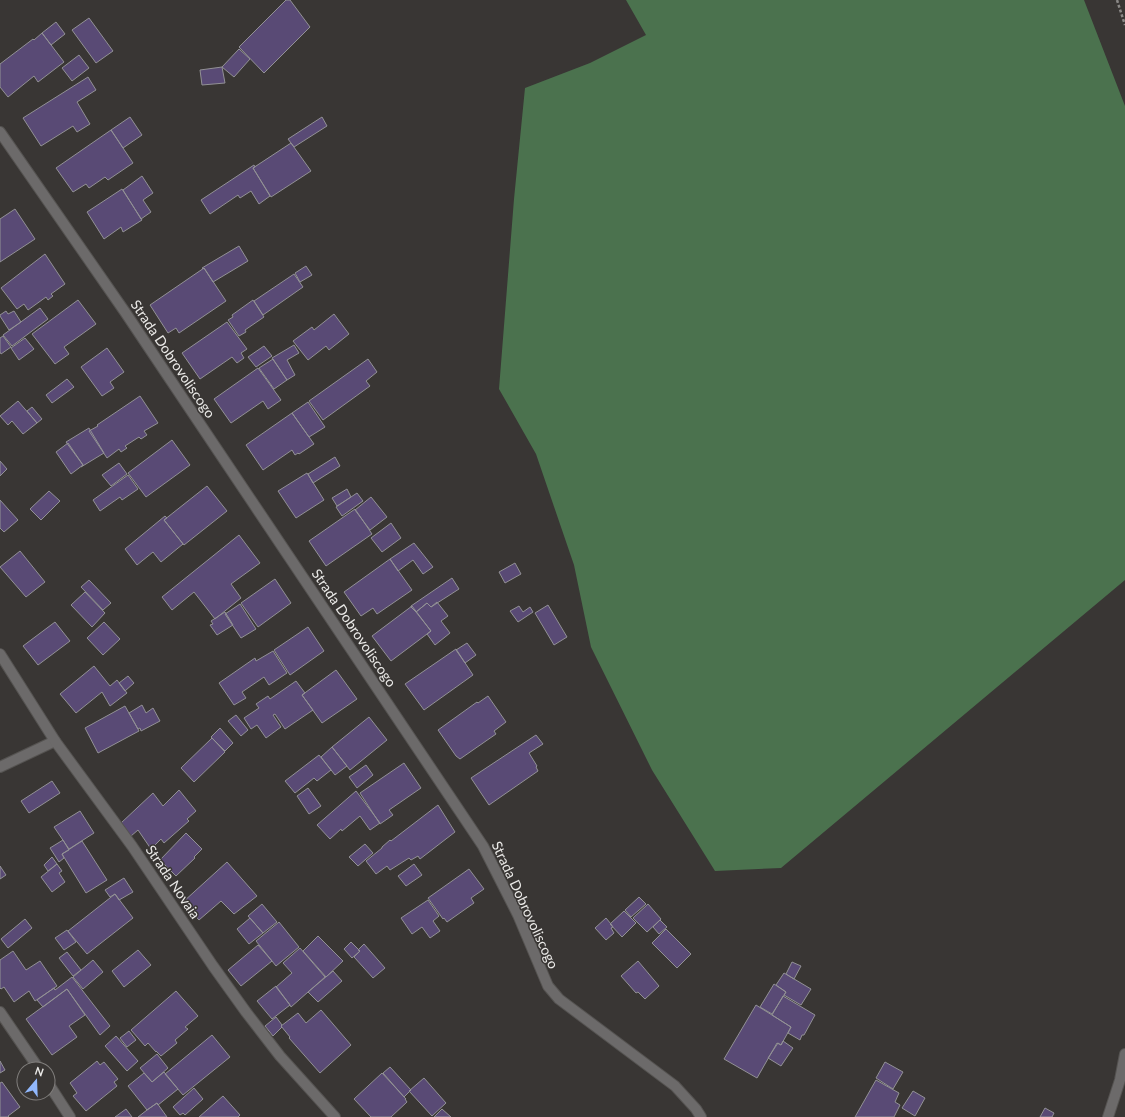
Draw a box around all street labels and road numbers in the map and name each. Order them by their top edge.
street label: Strada Dobrovoliscogo [128,296,219,421]
street label: Strada Dobrovoliscogo [309,565,400,690]
street label: Strada Dobrovoliscogo [488,838,563,971]
street label: Strada Novaia [143,842,204,922]

